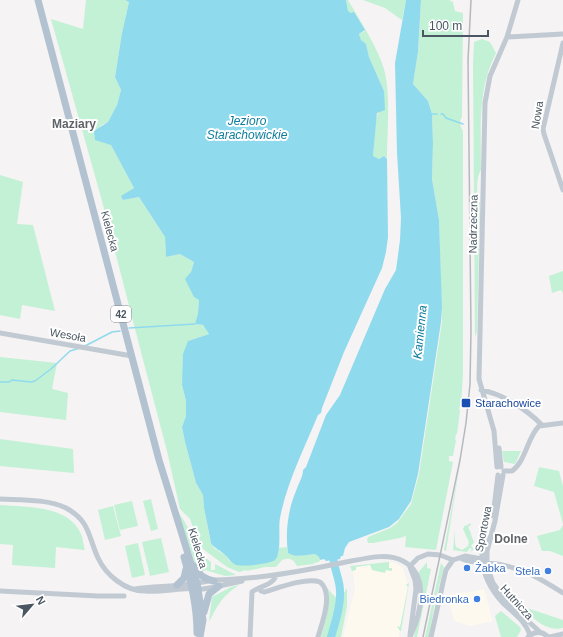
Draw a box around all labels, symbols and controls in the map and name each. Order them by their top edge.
scale bar [423,12,488,38]
text: 100 m [429,19,462,33]
street label: Nowa [529,99,545,130]
water label: Jezioro Starachowickie [207,114,288,142]
district label: Maziary [52,117,96,131]
street label: Nadrzeczna [466,194,480,253]
street label: Kielecka [99,209,121,253]
water label: Kamienna [410,304,430,360]
road number: 42 [111,306,131,322]
street label: Wesoła [49,326,88,344]
marker: Starachowice [460,397,472,409]
place label: Starachowice [475,397,541,409]
street label: Sportowa [473,504,493,553]
street label: Kielecka [186,526,210,570]
district label: Dolne [494,532,528,546]
place label: Żabka [475,562,506,574]
marker: Żabka [462,563,472,573]
place label: Stela [515,565,541,577]
marker: Stela [543,566,553,576]
street label: Hutnicza [498,582,536,623]
north arrow [12,585,52,625]
place label: Biedronka [419,593,470,605]
text: N [34,594,48,607]
marker: Biedronka [472,594,482,604]

